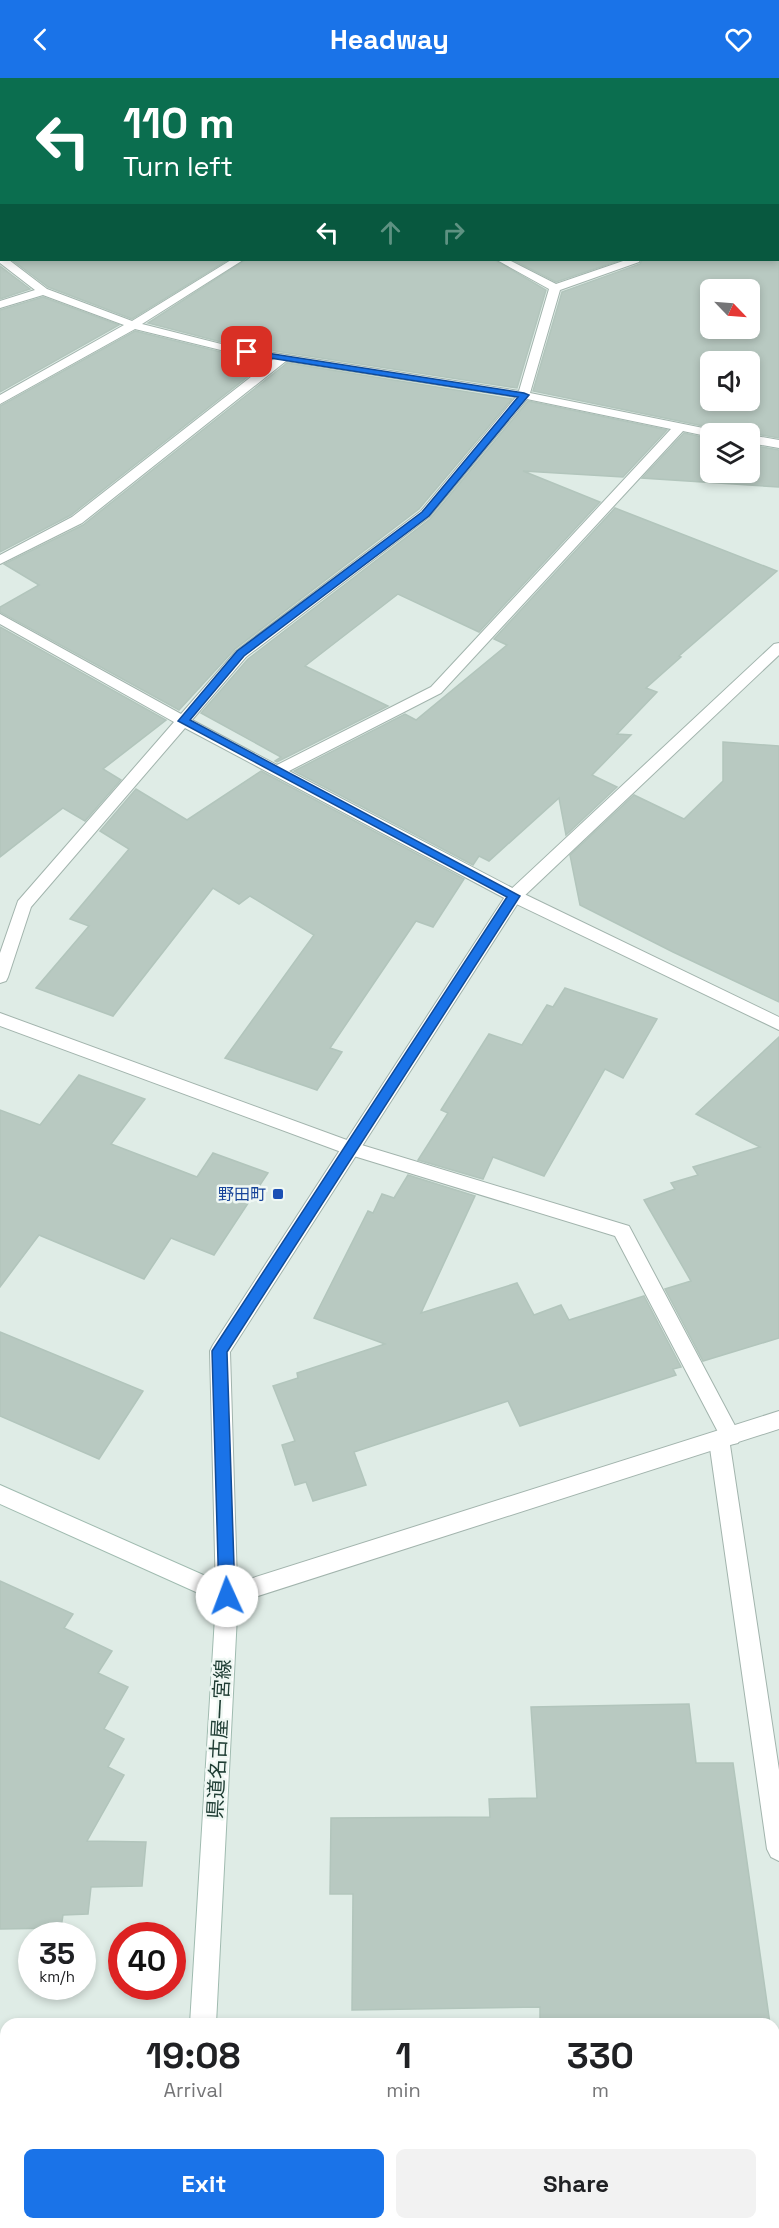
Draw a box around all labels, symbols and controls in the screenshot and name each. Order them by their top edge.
text: Headway [330,22,449,57]
icon: back [24,23,57,56]
icon: heart [722,23,755,56]
text: 110 m [123,97,235,150]
icon: left [24,102,102,180]
text: Turn left [123,149,233,184]
icon: left [311,216,344,249]
icon: ahead [374,216,407,249]
icon: right [437,216,470,249]
north arrow [700,279,760,339]
map controls [700,279,760,483]
pin [221,326,272,377]
icon: arrive [230,335,263,368]
button: sound [700,351,760,411]
button: layers [700,423,760,483]
place label: 野田町 [218,1184,266,1205]
marker: 野田町 [271,1187,285,1201]
position arrow [195,1564,259,1628]
street label: 県道名古屋一宮線 [202,1658,236,1820]
speed limit sign: 40 [108,1922,186,2000]
text: 35 [39,1934,75,1973]
text: km/h [39,1967,75,1986]
text: 19:08 [146,2033,240,2079]
text: 1 [395,2033,412,2079]
text: 330 [567,2033,634,2079]
text: Arrival [163,2077,223,2103]
text: min [386,2077,421,2103]
text: m [592,2077,609,2103]
button: Exit [24,2149,384,2218]
button: Share [396,2149,756,2218]

